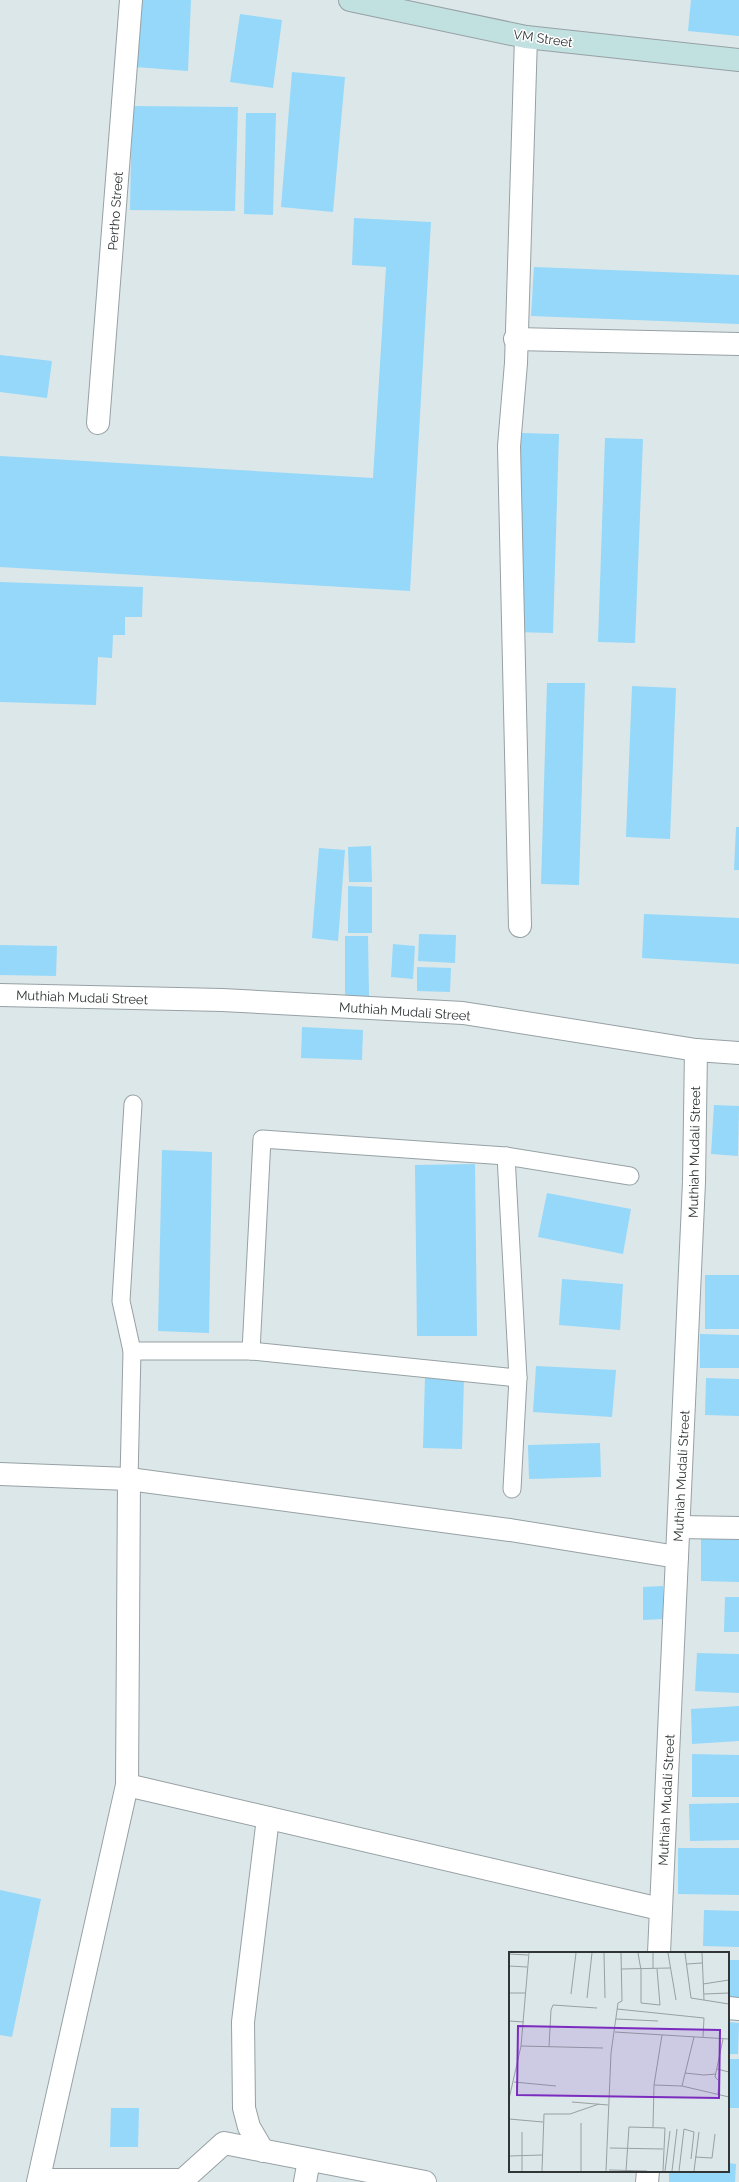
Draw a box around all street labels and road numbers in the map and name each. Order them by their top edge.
street label: VM Street [512,27,574,50]
street label: Pertho Street [105,170,126,251]
street label: Muthiah Mudali Street [16,988,149,1007]
street label: Muthiah Mudali Street [339,999,472,1024]
street label: Muthiah Mudali Street [686,1085,703,1218]
street label: Muthiah Mudali Street [671,1409,692,1542]
street label: Muthiah Mudali Street [656,1733,677,1866]

